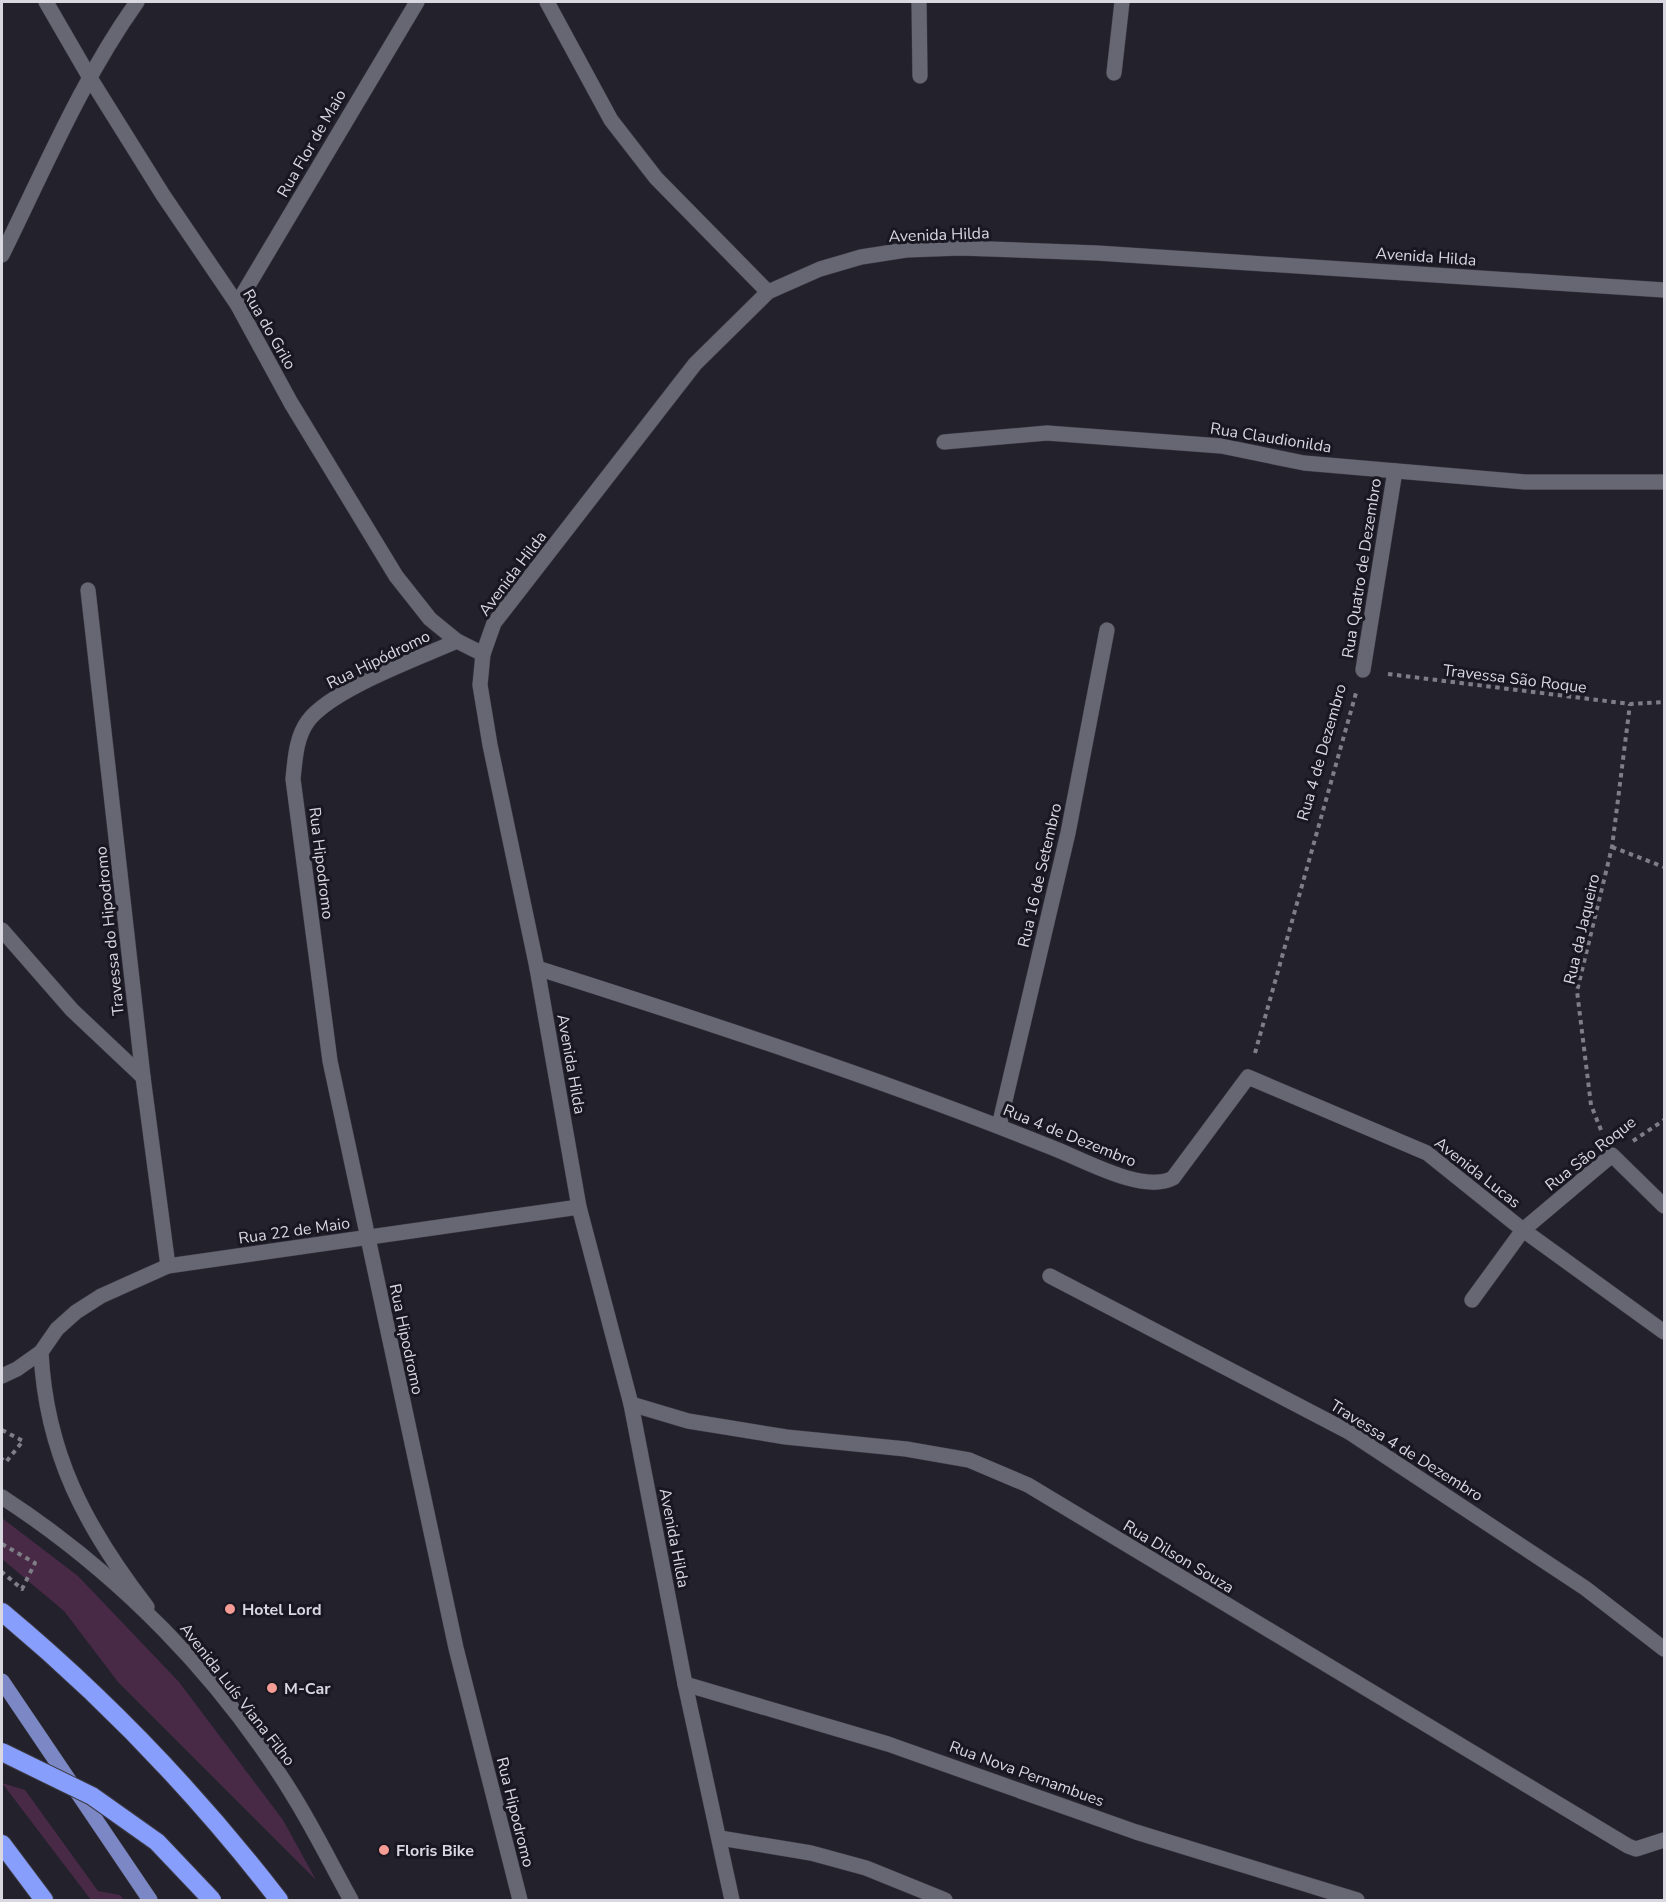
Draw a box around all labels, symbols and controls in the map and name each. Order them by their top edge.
street label: Rua Flor de Maio [272,85,352,201]
street label: Avenida Hilda [888,222,990,248]
street label: Avenida Hilda [1375,243,1477,271]
street label: Rua do Grilo [237,285,301,374]
street label: Rua Claudionilda [1209,418,1333,458]
street label: Rua Quatro de Dezembro [1337,477,1387,660]
street label: Avenida Hilda [474,527,552,621]
street label: Rua Hipódromo [323,625,434,695]
street label: Travessa São Roque [1442,659,1588,699]
street label: Rua 4 de Dezembro [1292,681,1352,823]
street label: Rua 16 de Setembro [1013,801,1067,950]
street label: Rua Hipodromo [303,806,339,921]
street label: Travessa do Hipodromo [90,845,130,1017]
street label: Rua da Jaqueiro [1559,872,1605,987]
street label: Avenida Hilda [551,1013,591,1116]
street label: Rua 4 de Dezembro [1000,1099,1139,1173]
street label: Rua São Roque [1541,1111,1641,1196]
street label: Avenida Lucas [1430,1132,1525,1213]
street label: Rua 22 de Maio [237,1212,351,1250]
street label: Rua Hipodromo [384,1282,429,1397]
street label: Travessa 4 de Dezembro [1326,1395,1487,1507]
street label: Avenida Hilda [654,1487,694,1590]
street label: Rua Dilson Souza [1119,1515,1238,1599]
place label: Hotel Lord [242,1599,322,1621]
marker: Hotel Lord [223,1602,237,1616]
street label: Avenida Luís Viana Filho [174,1619,300,1771]
place label: M-Car [284,1678,331,1700]
marker: M-Car [265,1681,279,1695]
street label: Rua Nova Pernambues [946,1736,1107,1812]
street label: Rua Hipodromo [491,1755,539,1870]
place label: Floris Bike [396,1840,474,1862]
marker: Floris Bike [377,1843,391,1857]

